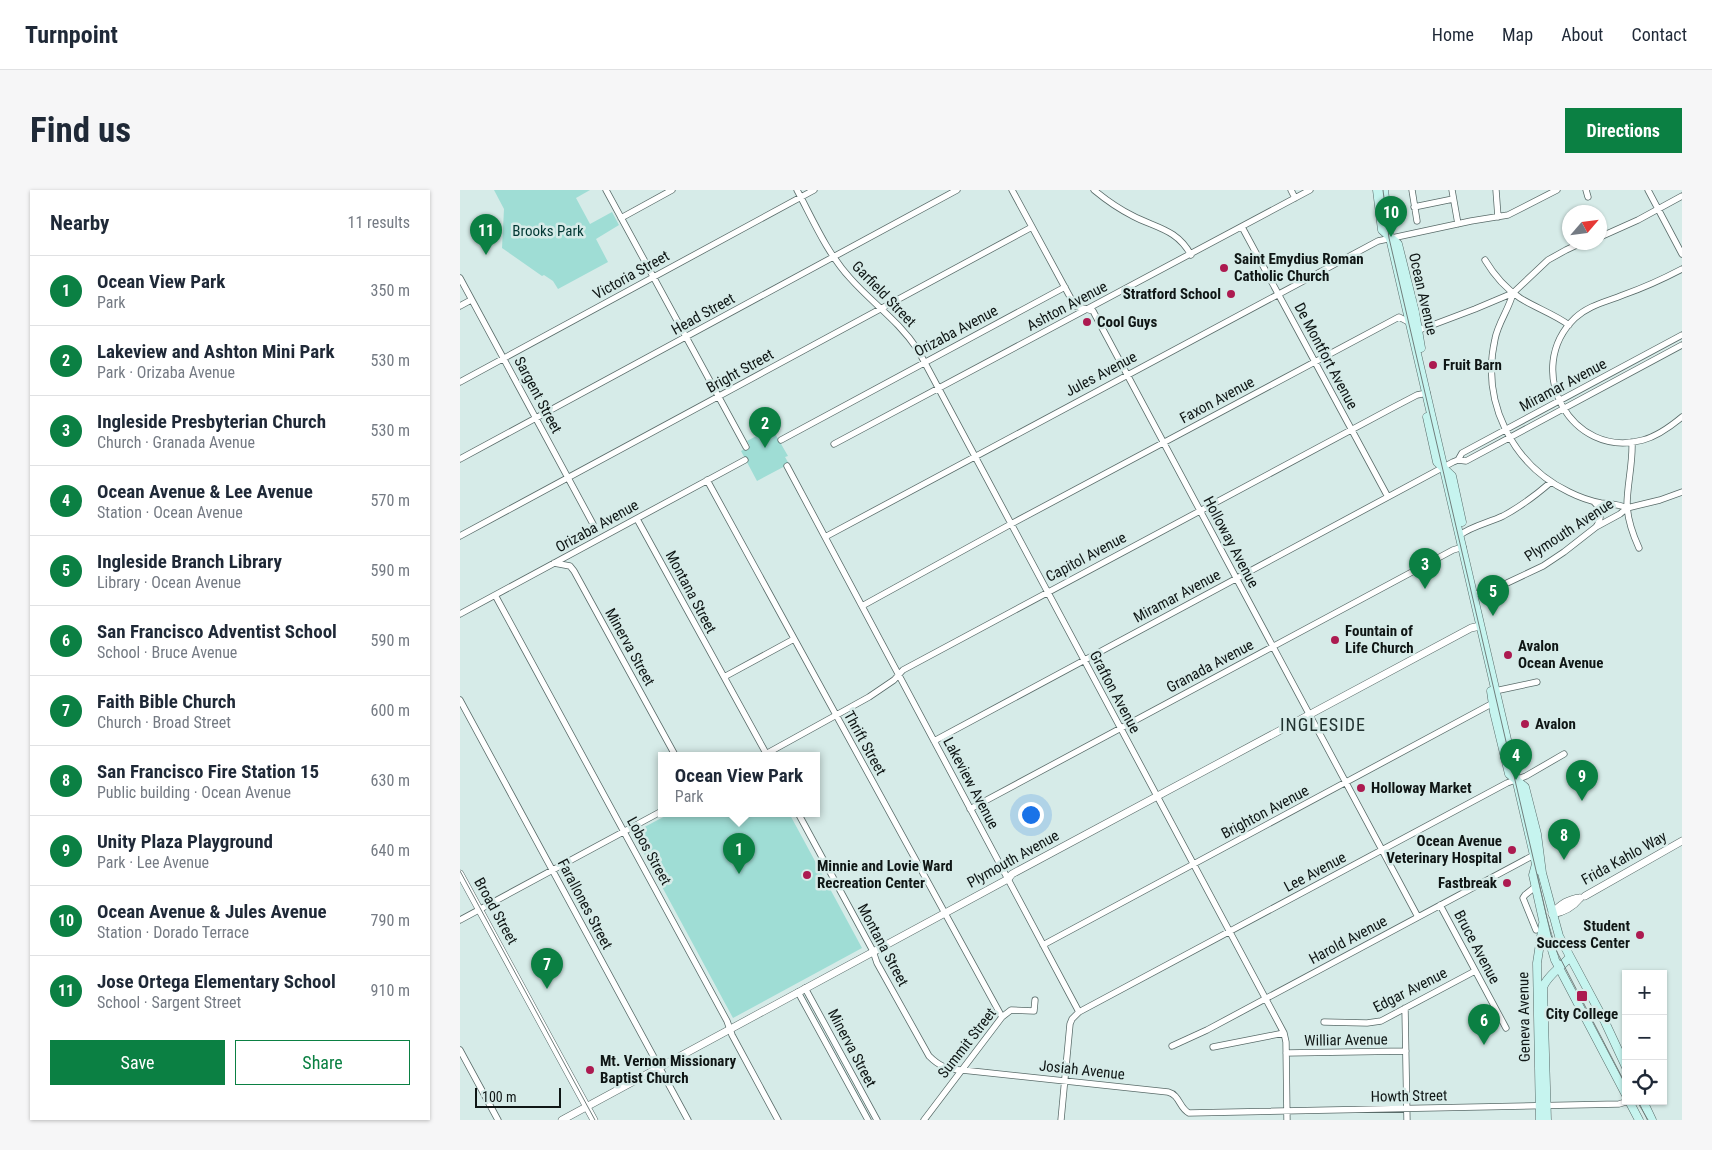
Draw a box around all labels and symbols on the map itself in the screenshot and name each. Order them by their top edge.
pin: 10 [1375,196,1407,237]
north arrow [1562,205,1607,250]
pin: 11 [470,214,502,255]
park label: Brooks Park [512,222,584,240]
street label: Victoria Street [590,247,672,303]
place label: Saint Emydius Roman Catholic Church [1234,250,1364,285]
street label: Ocean Avenue [1405,251,1441,337]
street label: Garfield Street [848,257,920,331]
marker: Saint Emydius Roman Catholic Church [1218,262,1230,274]
street label: Ashton Avenue [1024,277,1110,335]
place label: Stratford School [1123,285,1221,303]
marker: Stratford School [1225,288,1237,300]
street label: Head Street [668,289,738,339]
street label: De Montfort Avenue [1290,300,1362,412]
street label: Orizaba Avenue [911,301,1001,361]
place label: Cool Guys [1097,313,1158,331]
marker: Cool Guys [1081,316,1093,328]
street label: Bright Street [703,345,777,397]
street label: Jules Avenue [1062,348,1140,400]
street label: Sargent Street [510,354,566,436]
street label: Miramar Avenue [1516,355,1610,415]
place label: Fruit Barn [1443,356,1502,374]
marker: Fruit Barn [1427,359,1439,371]
street label: Faxon Avenue [1177,373,1257,427]
pin: 2 [749,407,781,448]
street label: Holloway Avenue [1199,493,1263,591]
street label: Plymouth Avenue [1521,495,1617,565]
street label: Orizaba Avenue [552,496,642,556]
street label: Capitol Avenue [1043,528,1129,586]
street label: Montana Street [662,548,720,636]
pin: 3 [1409,548,1441,589]
street label: Miramar Avenue [1130,566,1224,626]
pin: 5 [1477,575,1509,616]
street label: Minerva Street [601,605,659,689]
place label: Fountain of Life Church [1345,622,1414,657]
marker: Fountain of Life Church [1329,634,1341,646]
street label: Granada Avenue [1163,636,1257,696]
place label: Avalon Ocean Avenue [1518,637,1603,672]
street label: Grafton Avenue [1086,648,1144,736]
marker: Avalon Ocean Avenue [1502,649,1514,661]
street label: Thrift Street [840,708,890,778]
district label: INGLESIDE [1280,714,1366,735]
place label: Avalon [1535,715,1576,733]
marker: Avalon [1519,718,1531,730]
street label: Lakeview Avenue [939,734,1003,832]
pin: 4 [1500,739,1532,780]
pin: 9 [1566,760,1598,801]
place label: Holloway Market [1371,779,1472,797]
street label: Brighton Avenue [1218,781,1312,843]
marker: Holloway Market [1355,782,1367,794]
your location [1018,802,1044,828]
street label: Lobos Street [623,814,675,888]
pin: 8 [1548,819,1580,860]
street label: Plymouth Avenue [964,826,1062,892]
street label: Frida Kahlo Way [1578,827,1670,889]
place label: Ocean Avenue Veterinary Hospital [1386,832,1502,867]
pin: 1 [723,833,755,874]
marker: Ocean Avenue Veterinary Hospital [1506,844,1518,856]
street label: Lee Avenue [1281,848,1349,896]
street label: Farallones Street [554,856,616,952]
place label: Minnie and Lovie Ward Recreation Center [817,857,953,892]
marker: Minnie and Lovie Ward Recreation Center [801,869,813,881]
place label: Fastbreak [1438,874,1498,892]
street label: Broad Street [470,875,522,947]
marker: Fastbreak [1501,877,1513,889]
street label: Montana Street [854,901,912,989]
street label: Bruce Avenue [1450,907,1504,987]
street label: Harold Avenue [1306,912,1390,968]
place label: Student Success Center [1537,917,1630,952]
marker: Student Success Center [1634,929,1646,941]
pin: 7 [531,948,563,989]
street label: Edgar Avenue [1370,964,1450,1016]
street label: Geneva Avenue [1514,972,1534,1062]
marker: City College [1575,989,1589,1003]
street label: Summit Street [934,1004,1000,1082]
pin: 6 [1468,1004,1500,1045]
place label: City College [1546,1005,1618,1023]
street label: Minerva Street [824,1006,880,1090]
street label: Williar Avenue [1304,1030,1388,1050]
place label: Mt. Vernon Missionary Baptist Church [600,1052,737,1087]
street label: Josiah Avenue [1038,1057,1126,1083]
marker: Mt. Vernon Missionary Baptist Church [584,1064,596,1076]
scale bar [475,1085,561,1108]
street label: Howth Street [1370,1086,1448,1106]

